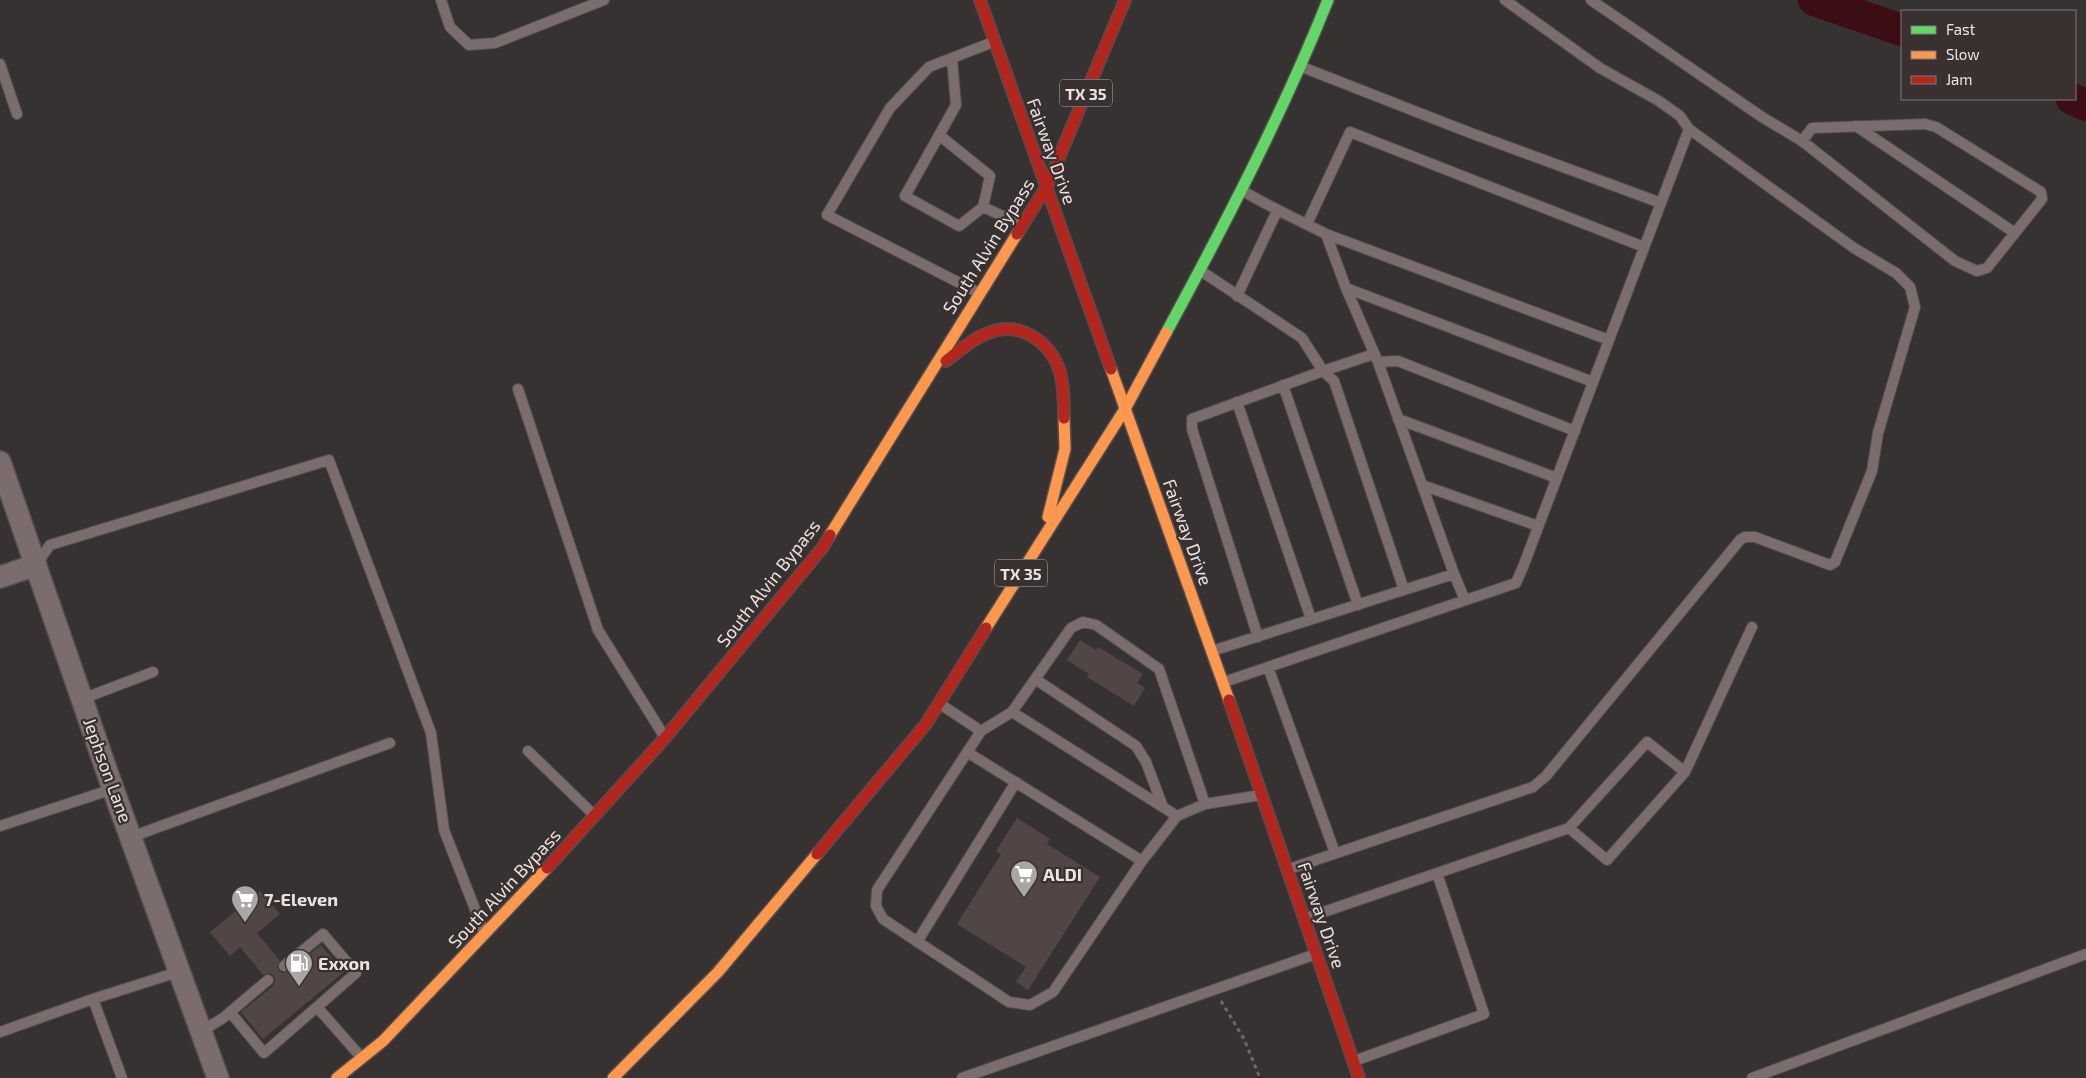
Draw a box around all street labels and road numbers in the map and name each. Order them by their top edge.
road number: TX 35 [1060,80,1112,106]
street label: Fairway Drive [1023,95,1081,207]
street label: South Alvin Bypass [937,174,1039,318]
street label: Fairway Drive [1159,476,1217,588]
street label: South Alvin Bypass [711,515,825,651]
road number: TX 35 [995,560,1047,586]
street label: Jephson Lane [79,715,137,825]
street label: South Alvin Bypass [443,824,565,952]
street label: Fairway Drive [1293,859,1351,971]

